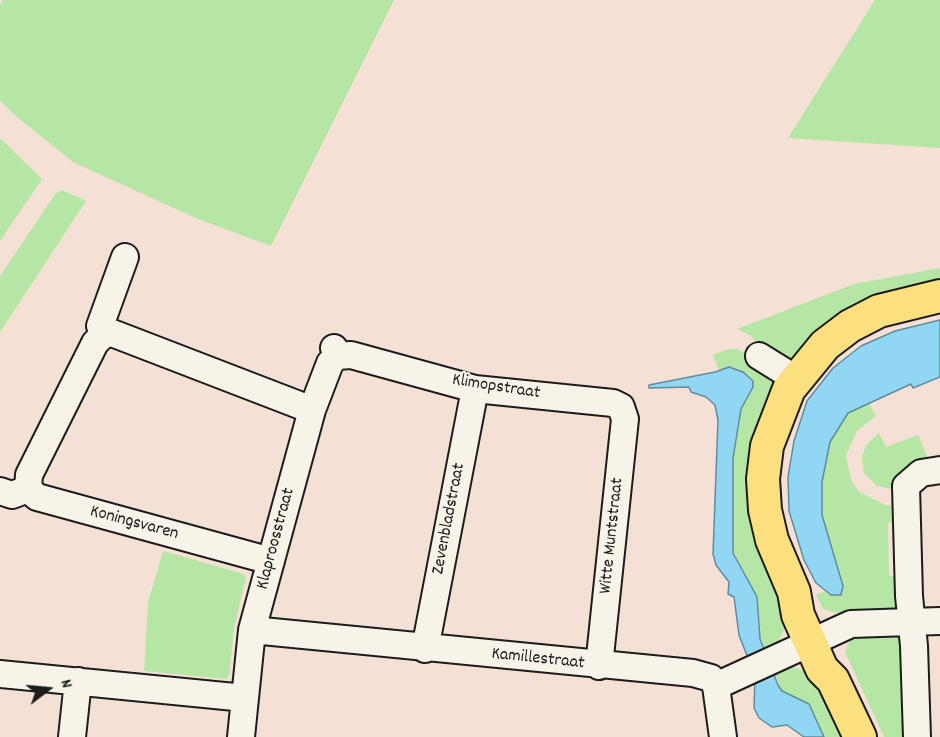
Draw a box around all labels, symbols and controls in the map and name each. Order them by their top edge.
street label: Klimopstraat [450,370,542,406]
street label: Zevenbladstraat [429,461,471,577]
street label: Witte Muntstraat [596,477,630,595]
street label: Klaproosstraat [253,486,301,592]
street label: Koningsvaren [87,502,181,546]
street label: Kamillestraat [490,644,586,676]
north arrow [18,659,78,719]
text: N [54,677,78,691]

